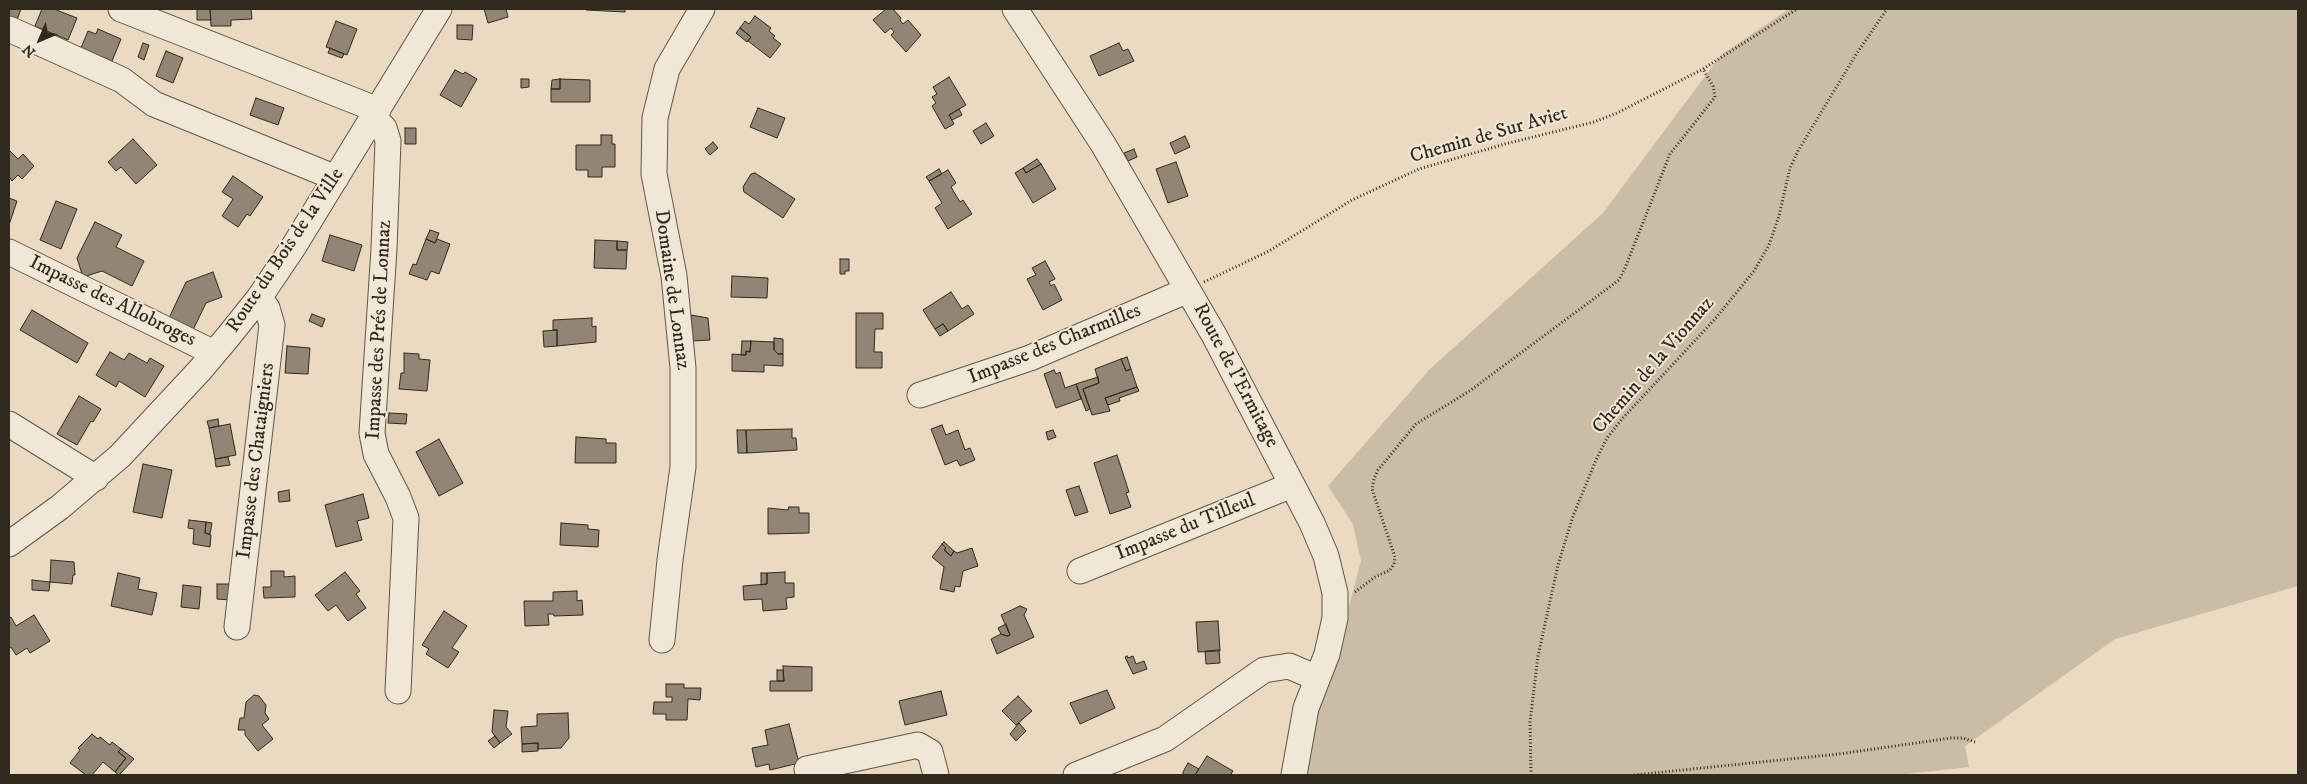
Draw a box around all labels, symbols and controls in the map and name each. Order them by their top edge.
north arrow [15,15,65,65]
text: N [19,40,40,61]
street label: Chemin de Sur Aviet [1408,102,1570,170]
street label: Route du Bois de la Ville [222,164,350,338]
street label: Domaine de Lonnaz [648,209,694,371]
street label: Impasse des Prés de Lonnaz [362,220,398,440]
street label: Impasse des Allobroges [25,251,199,353]
street label: Chemin de la Vionnaz [1588,293,1720,439]
street label: Impasse des Charmilles [965,299,1145,391]
street label: Route de l'Ermitage [1187,300,1283,452]
street label: Impasse des Chataigniers [233,362,281,560]
street label: Impasse du Tilleul [1113,489,1259,567]

